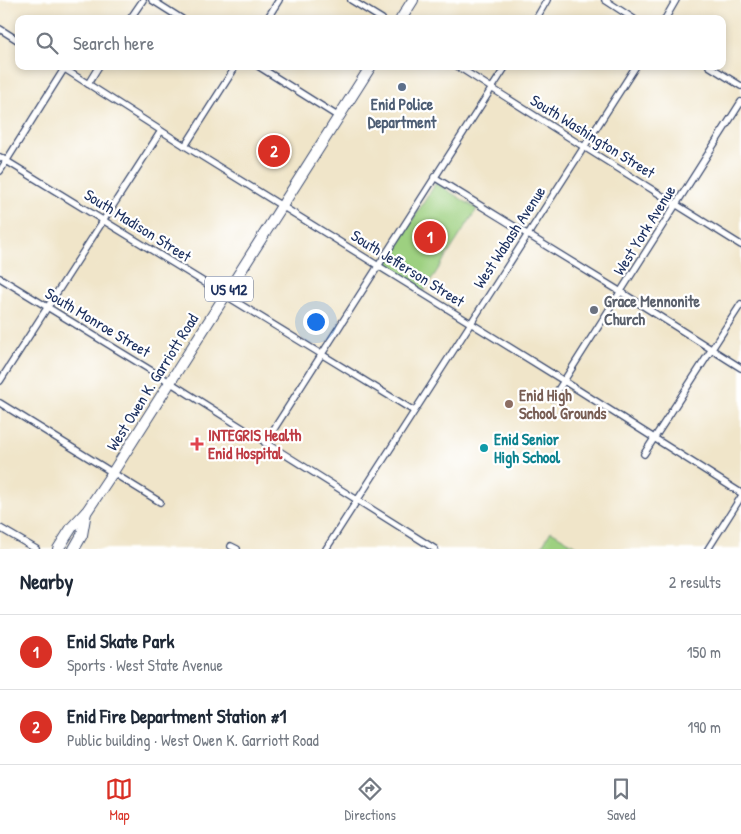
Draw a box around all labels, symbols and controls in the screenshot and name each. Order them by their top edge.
search box [15,15,726,70]
icon: search [33,29,61,57]
text: Search here [73,30,154,56]
marker: Enid Police Department [396,81,408,93]
street label: South Washington Street [526,89,660,184]
place label: Enid Police Department [368,93,437,134]
pin: 2 [258,132,290,170]
street label: West York Avenue [608,180,681,279]
street label: West Wabash Avenue [468,181,551,292]
street label: South Madison Street [80,183,196,267]
pin: 1 [414,218,446,256]
street label: South Jefferson Street [347,224,469,312]
road number: US 412 [205,276,253,302]
street label: South Monroe Street [41,282,155,362]
place label: Grace Mennonite Church [604,290,700,330]
marker: Grace Mennonite Church [588,304,600,316]
street label: West Owen K. Garriott Road [101,309,203,455]
your location [303,309,329,335]
place label: Enid High School Grounds [519,384,607,424]
marker: Enid High School Grounds [503,398,515,410]
place label: INTEGRIS Health Enid Hospital [208,424,301,465]
place label: Enid Senior High School [494,428,561,469]
marker: INTEGRIS Health Enid Hospital [190,437,204,451]
marker: Enid Senior High School [478,442,490,454]
text: Nearby [20,567,73,596]
text: 2 results [669,571,721,593]
text: Enid Skate Park [67,628,174,654]
text: 1 [33,641,39,663]
text: 150 m [687,641,721,663]
text: Sports · West State Avenue [67,654,223,676]
text: Enid Fire Department Station #1 [67,703,286,729]
text: 2 [32,716,40,738]
text: 190 m [688,716,721,738]
text: Public building · West Owen K. Garriott Road [67,729,319,751]
tab: Map [105,775,133,824]
tab: Directions [344,775,396,824]
tab: Saved [607,775,636,824]

